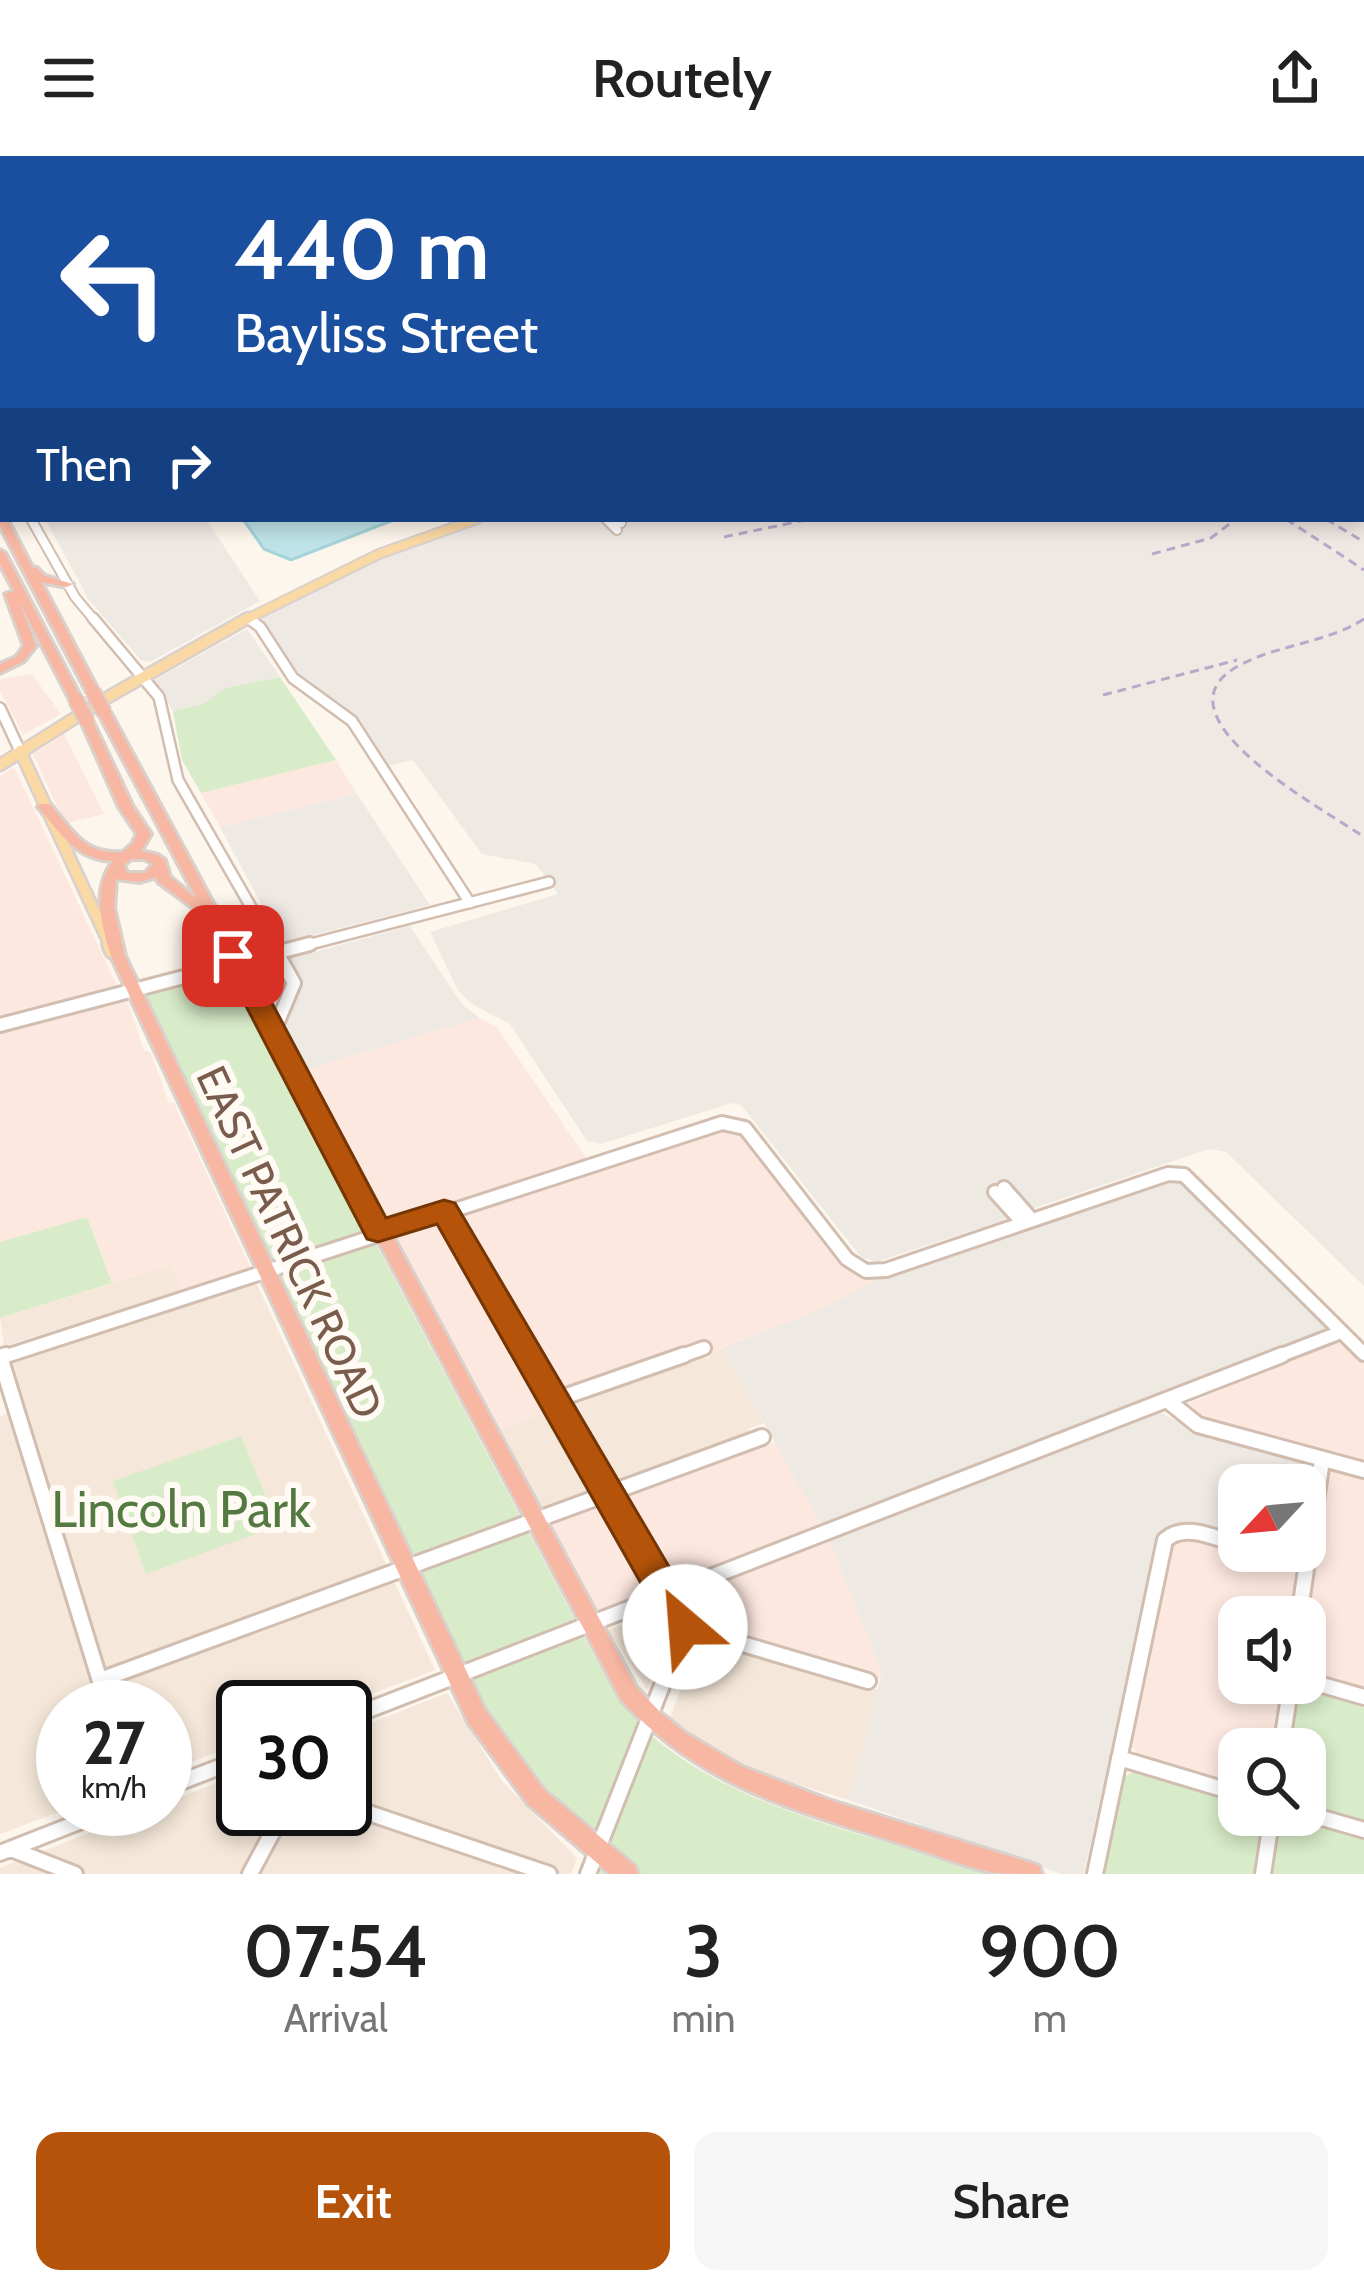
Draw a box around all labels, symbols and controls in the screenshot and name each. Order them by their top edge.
icon: menu [36,45,102,111]
text: Routely [592,45,772,111]
icon: share [1262,45,1328,111]
text: 440 m [234,198,490,300]
icon: left [36,204,192,360]
text: Bayliss Street [234,300,538,366]
icon: right [156,432,222,498]
text: Then [36,438,132,492]
pin [182,905,284,1007]
icon: arrive [200,923,266,989]
street label: EAST PATRICK ROAD [186,1058,394,1426]
north arrow [1218,1464,1326,1572]
map controls [1218,1464,1326,1836]
park label: Lincoln Park [51,1478,311,1540]
position arrow [622,1564,748,1690]
button: sound [1218,1596,1326,1704]
speed limit sign: 30 [216,1680,372,1836]
text: 27 [83,1706,145,1779]
button: search [1218,1728,1326,1836]
text: km/h [81,1769,147,1806]
text: 07:54 [243,1908,428,1995]
text: 3 [684,1908,723,1995]
text: 900 [979,1908,1121,1995]
text: Arrival [284,1994,388,2042]
text: min [671,1994,736,2042]
text: m [1033,1994,1067,2042]
button: Exit [36,2132,670,2270]
button: Share [694,2132,1328,2270]

